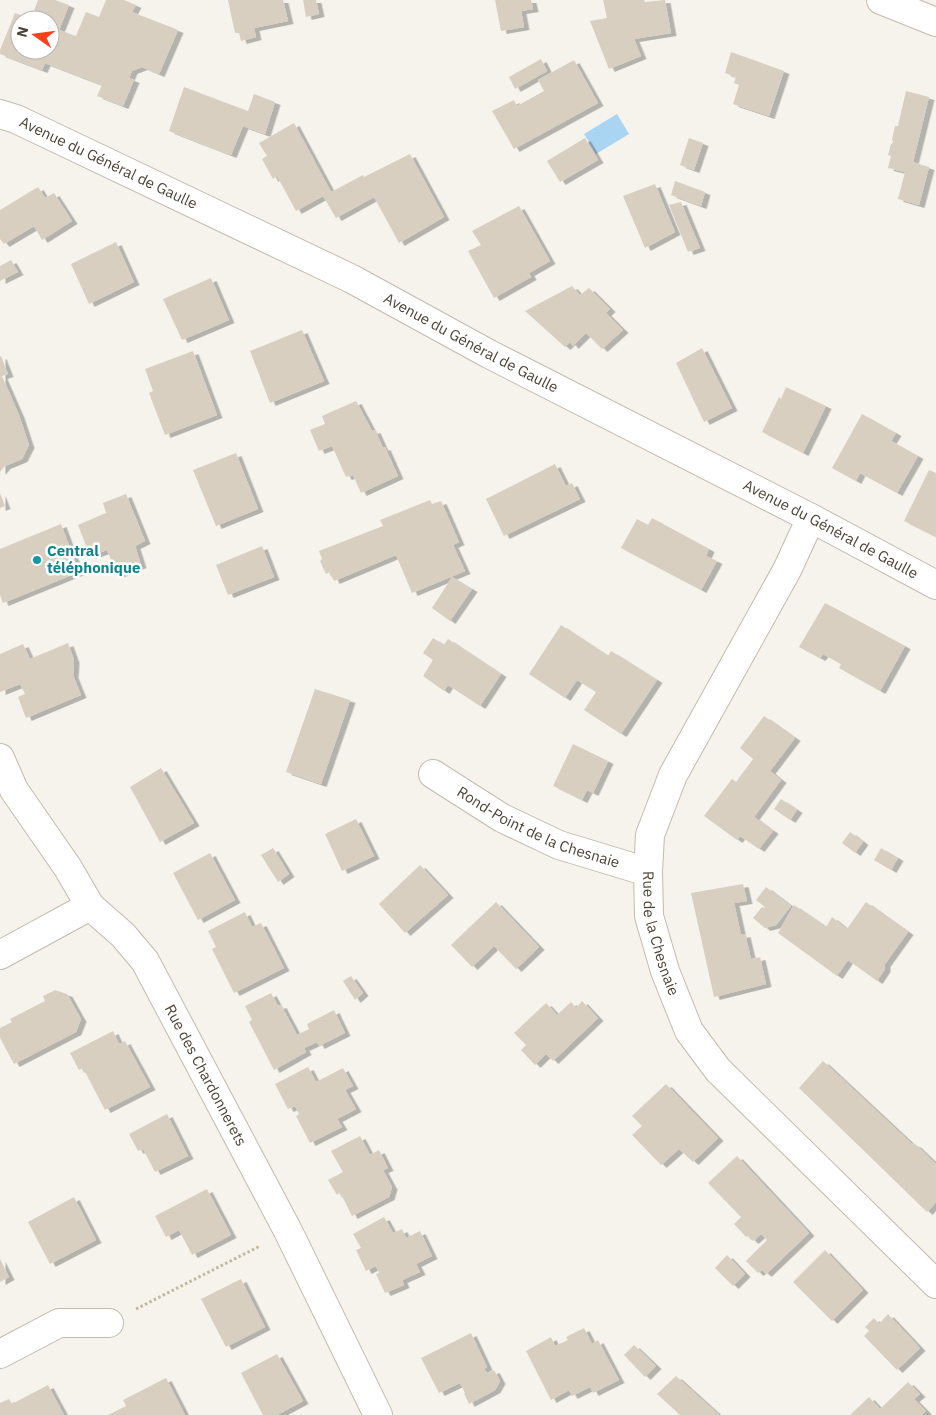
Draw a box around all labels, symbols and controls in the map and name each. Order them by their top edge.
north arrow [10,10,60,60]
text: N [12,25,32,39]
street label: Avenue du Général de Gaulle [16,112,201,213]
street label: Avenue du Général de Gaulle [381,288,562,397]
street label: Avenue du Général de Gaulle [740,475,921,583]
place label: Central téléphonique [47,541,140,577]
marker: Central téléphonique [31,554,43,566]
street label: Rond-Point de la Chesnaie [454,782,622,872]
street label: Rue de la Chesnaie [639,871,684,998]
street label: Rue des Chardonnerets [161,1001,251,1149]

